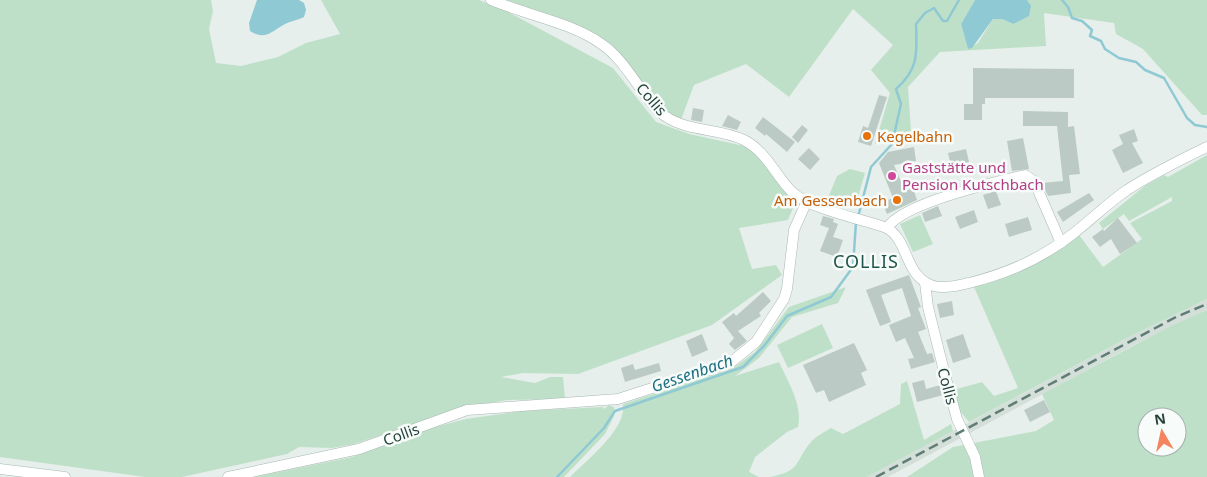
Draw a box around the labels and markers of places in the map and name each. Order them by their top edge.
place label: Kegelbahn [877,126,952,146]
marker: Kegelbahn [861,130,873,142]
place label: Gaststätte und Pension Kutschbach [902,157,1044,194]
marker: Gaststätte und Pension Kutschbach [886,170,898,182]
place label: Am Gessenbach [774,190,887,210]
marker: Am Gessenbach [891,194,903,206]

